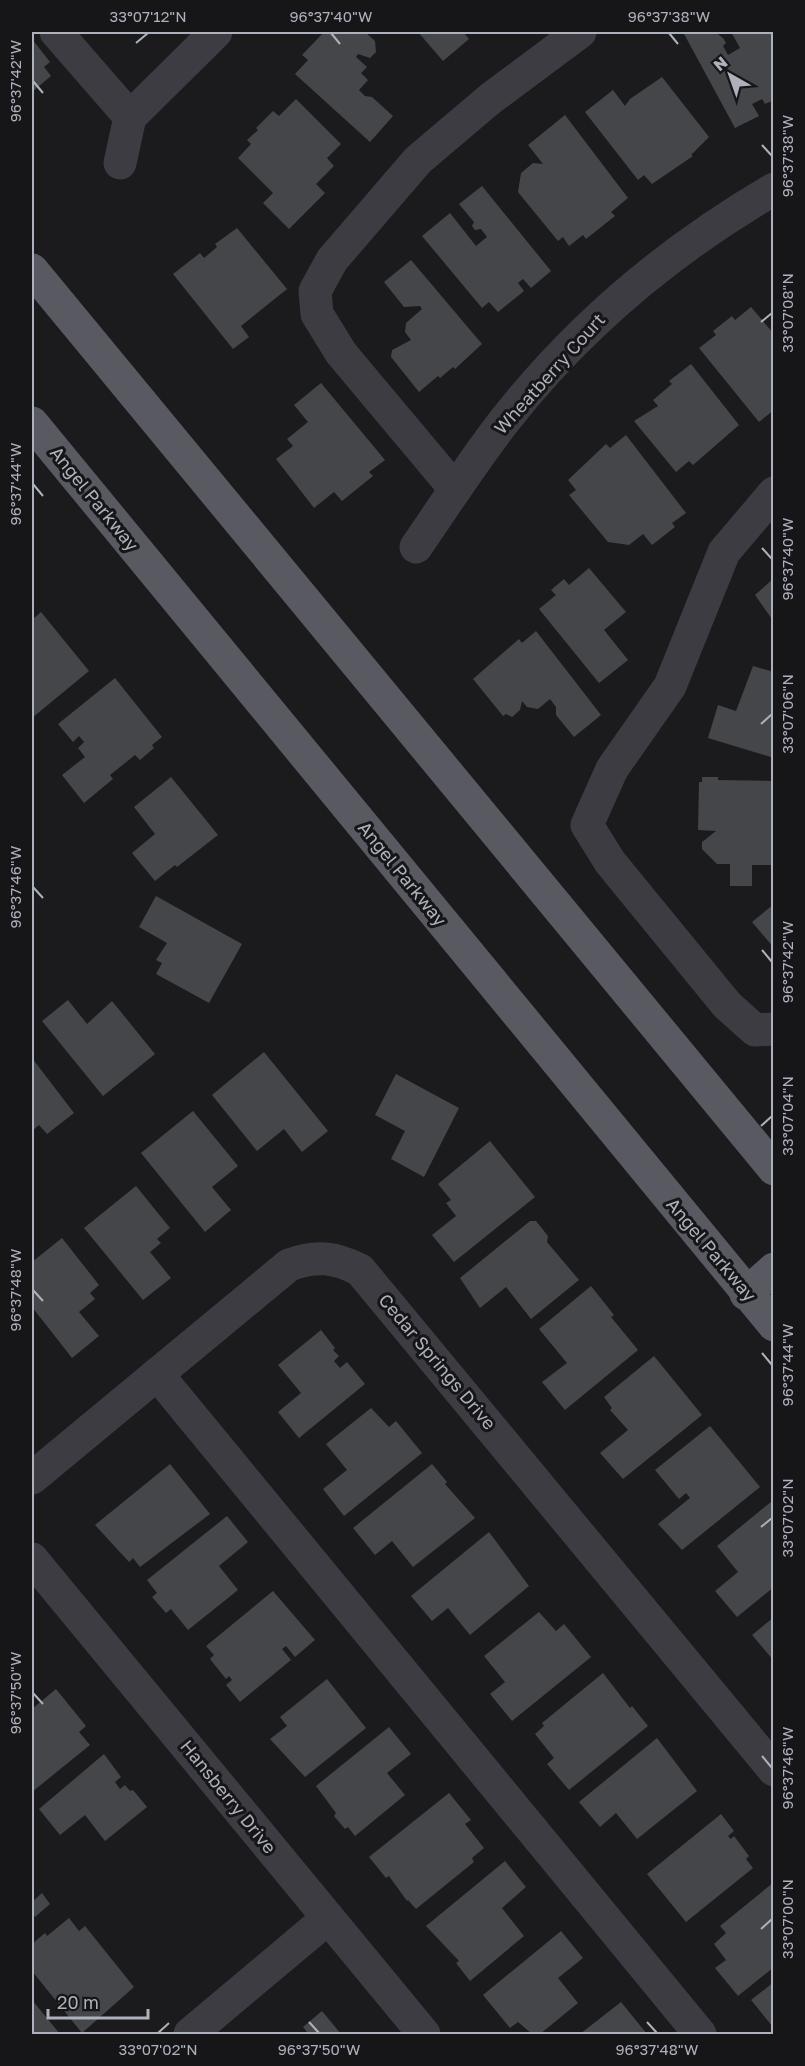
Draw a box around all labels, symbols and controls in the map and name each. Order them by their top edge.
text: 33°07'12"N [109,7,187,25]
text: 96°37'40"W [289,7,373,25]
text: 96°37'38"W [628,7,710,25]
text: 96°37'42"W [6,40,24,122]
north arrow [700,45,760,105]
text: N [709,52,731,75]
text: 96°37'38"W [778,115,796,197]
text: 33°07'08"N [778,273,796,353]
street label: Wheatberry Court [489,308,609,438]
street label: Angel Parkway [46,442,144,555]
text: 96°37'44"W [6,443,24,525]
text: 96°37'40"W [778,517,796,601]
text: 33°07'06"N [778,674,796,754]
street label: Angel Parkway [354,817,452,930]
text: 96°37'46"W [6,846,24,928]
text: 96°37'42"W [778,921,796,1003]
text: 33°07'04"N [778,1076,796,1156]
street label: Angel Parkway [662,1193,761,1306]
text: 96°37'48"W [6,1249,24,1331]
street label: Cedar Springs Drive [374,1289,501,1434]
text: 96°37'44"W [778,1324,796,1406]
text: 33°07'02"N [778,1478,796,1558]
text: 96°37'50"W [6,1652,24,1734]
text: 96°37'46"W [778,1727,796,1809]
street label: Hansberry Drive [176,1735,281,1858]
text: 33°07'00"N [778,1879,796,1959]
scale bar [48,1982,148,2020]
text: 20 m [57,1991,99,2013]
text: 33°07'02"N [118,2040,198,2058]
text: 96°37'50"W [278,2040,360,2058]
text: 96°37'48"W [616,2040,698,2058]

